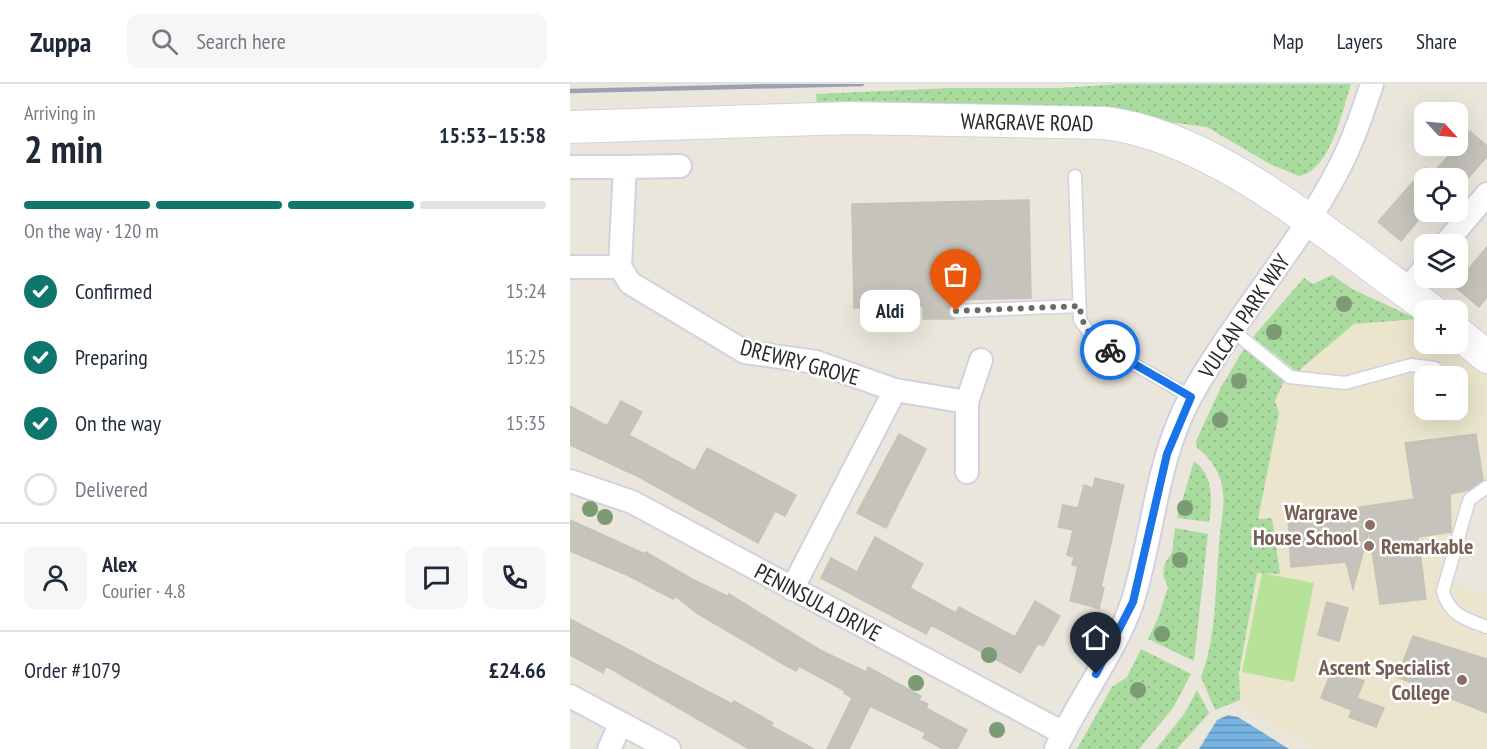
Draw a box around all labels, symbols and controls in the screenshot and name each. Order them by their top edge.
search box [127,14,547,68]
text: Zuppa [30,23,91,60]
icon: search [148,25,181,58]
text: Search here [196,27,286,55]
text: Map [1273,28,1304,55]
text: Layers [1337,28,1383,55]
text: Share [1416,28,1457,55]
text: Arriving in [24,100,96,126]
north arrow [1414,102,1468,156]
map controls [1414,102,1468,420]
street label: WARGRAVE ROAD [960,107,1094,137]
text: 15:53–15:58 [439,121,546,149]
text: 2 min [24,123,103,174]
button: locate [1414,168,1468,222]
text: On the way · 120 m [24,218,159,244]
button: layers [1414,234,1468,288]
pin [930,249,981,311]
street label: VULCAN PARK WAY [1192,249,1296,384]
icon: bag [939,258,972,291]
icon: check [24,275,57,308]
text: Confirmed [75,277,152,305]
text: 15:24 [506,278,546,304]
callout: Aldi [860,290,920,332]
text: Aldi [876,298,904,324]
button: + [1414,300,1468,354]
courier [1080,320,1140,380]
street label: DREWRY GROVE [737,333,863,391]
icon: bike [1094,334,1127,367]
icon: check [24,341,57,374]
text: Preparing [75,343,148,371]
text: 15:25 [506,344,546,370]
button: − [1414,366,1468,420]
icon: check [24,407,57,440]
text: On the way [75,409,161,437]
text: 15:35 [506,410,546,436]
text: Delivered [75,475,148,503]
place label: Wargrave House School [1253,498,1359,551]
marker: Wargrave House School [1363,518,1377,532]
place label: Remarkable [1381,532,1473,560]
marker: Remarkable [1362,539,1376,553]
button: person [24,546,87,609]
button: chat [405,546,468,609]
button: phone [483,546,546,609]
text: Alex [102,550,137,578]
street label: PENINSULA DRIVE [750,557,886,647]
text: Courier · 4.8 [102,578,186,604]
pin [1070,612,1121,674]
icon: home [1079,621,1112,654]
place label: Ascent Specialist College [1318,653,1451,706]
text: Order #1079 [24,656,121,684]
text: £24.66 [489,656,546,684]
marker: Ascent Specialist College [1455,673,1469,687]

